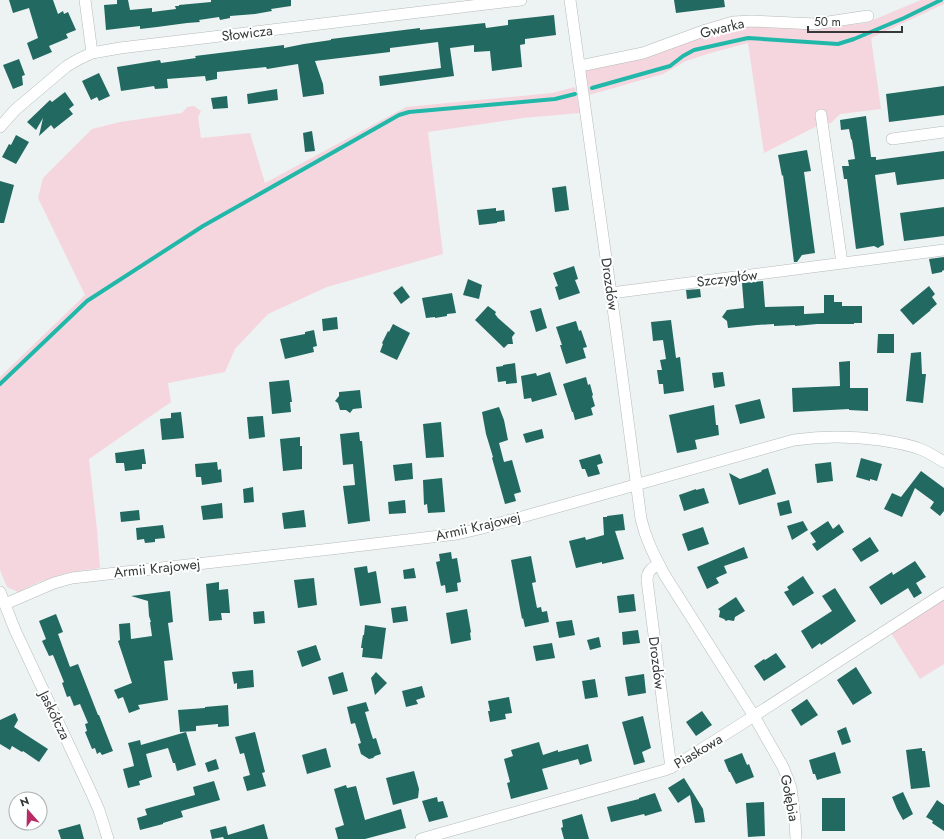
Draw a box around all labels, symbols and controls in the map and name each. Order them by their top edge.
scale bar [808,8,902,34]
street label: Gwarka [698,13,746,43]
text: 50 m [814,13,841,31]
street label: Słowicza [220,20,274,46]
street label: Drozdów [596,256,624,312]
street label: Szczygłów [695,264,759,292]
street label: Armii Krajowej [433,506,523,546]
street label: Armii Krajowej [113,554,201,582]
street label: Drozdów [644,636,670,691]
street label: Jaskółcza [34,685,75,743]
street label: Piaskowa [670,729,726,773]
street label: Gołębia [776,773,804,823]
north arrow [8,791,48,831]
text: N [18,793,31,811]

